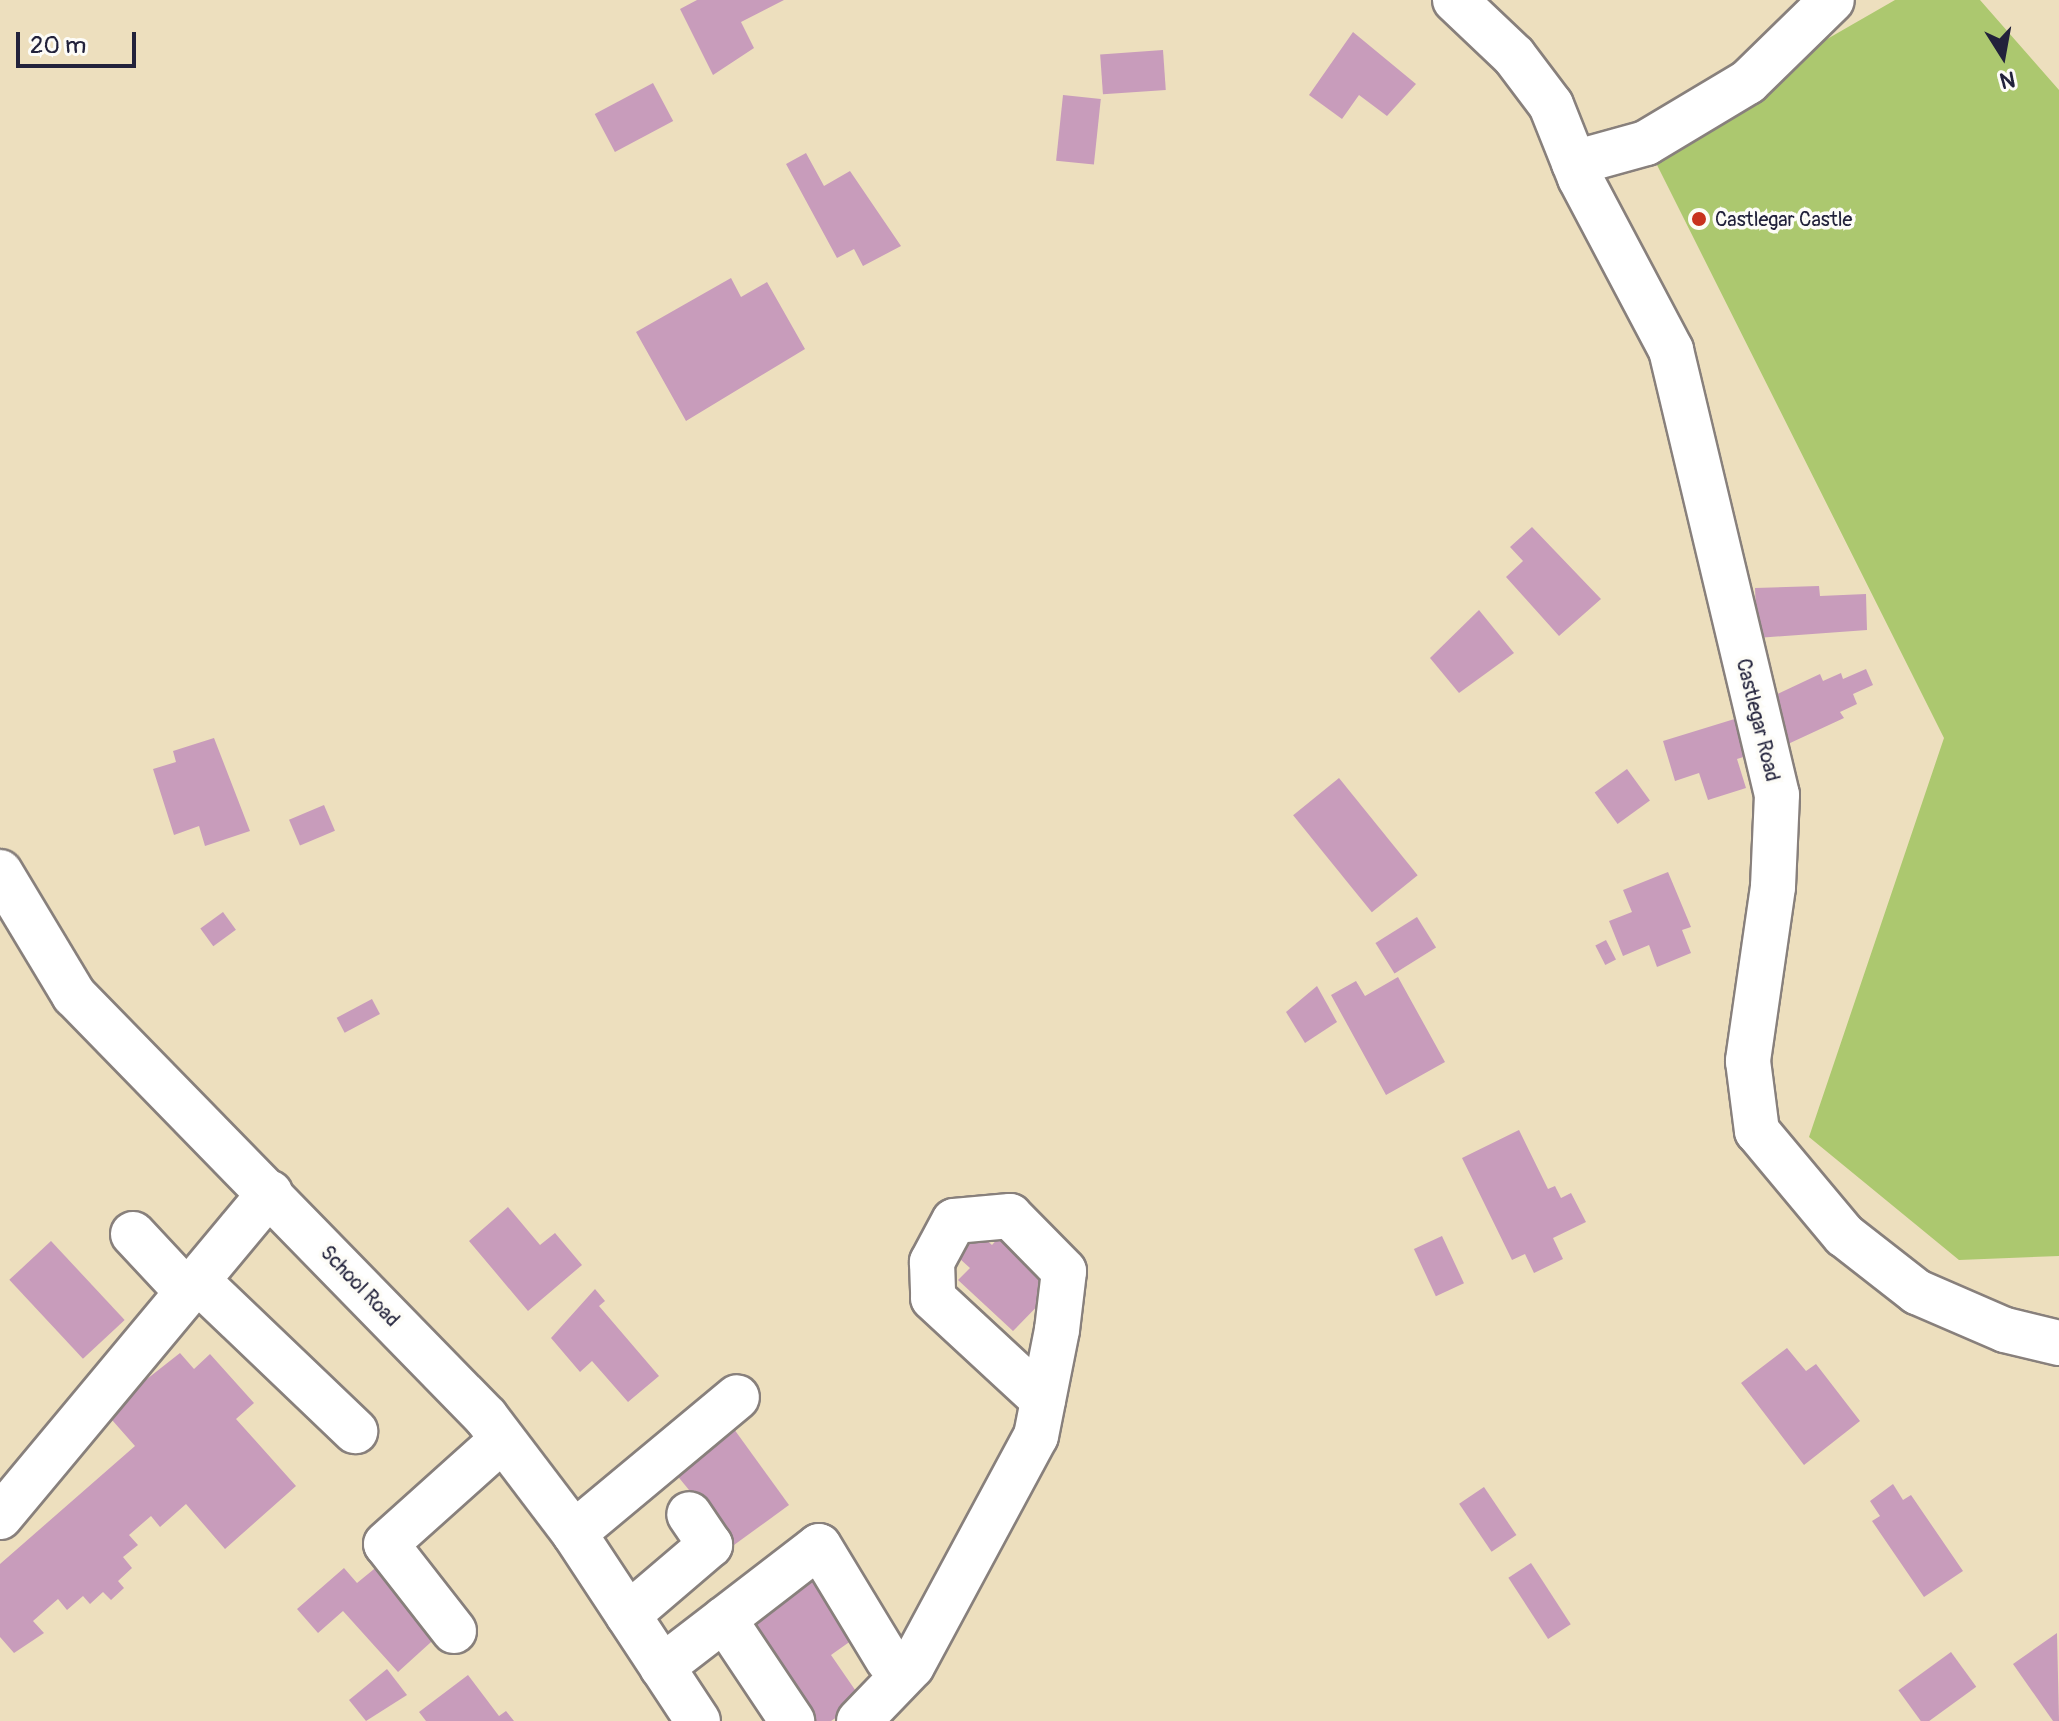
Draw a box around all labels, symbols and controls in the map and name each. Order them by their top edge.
scale bar [20,16,140,66]
north arrow [1963,16,2043,96]
text: 20 m [30,31,86,60]
text: N [1998,64,2018,95]
place label: Castlegar Castle [1715,207,1852,231]
marker: Castlegar Castle [1690,210,1708,228]
street label: Castlegar Road [1731,656,1785,784]
street label: School Road [316,1241,404,1331]

